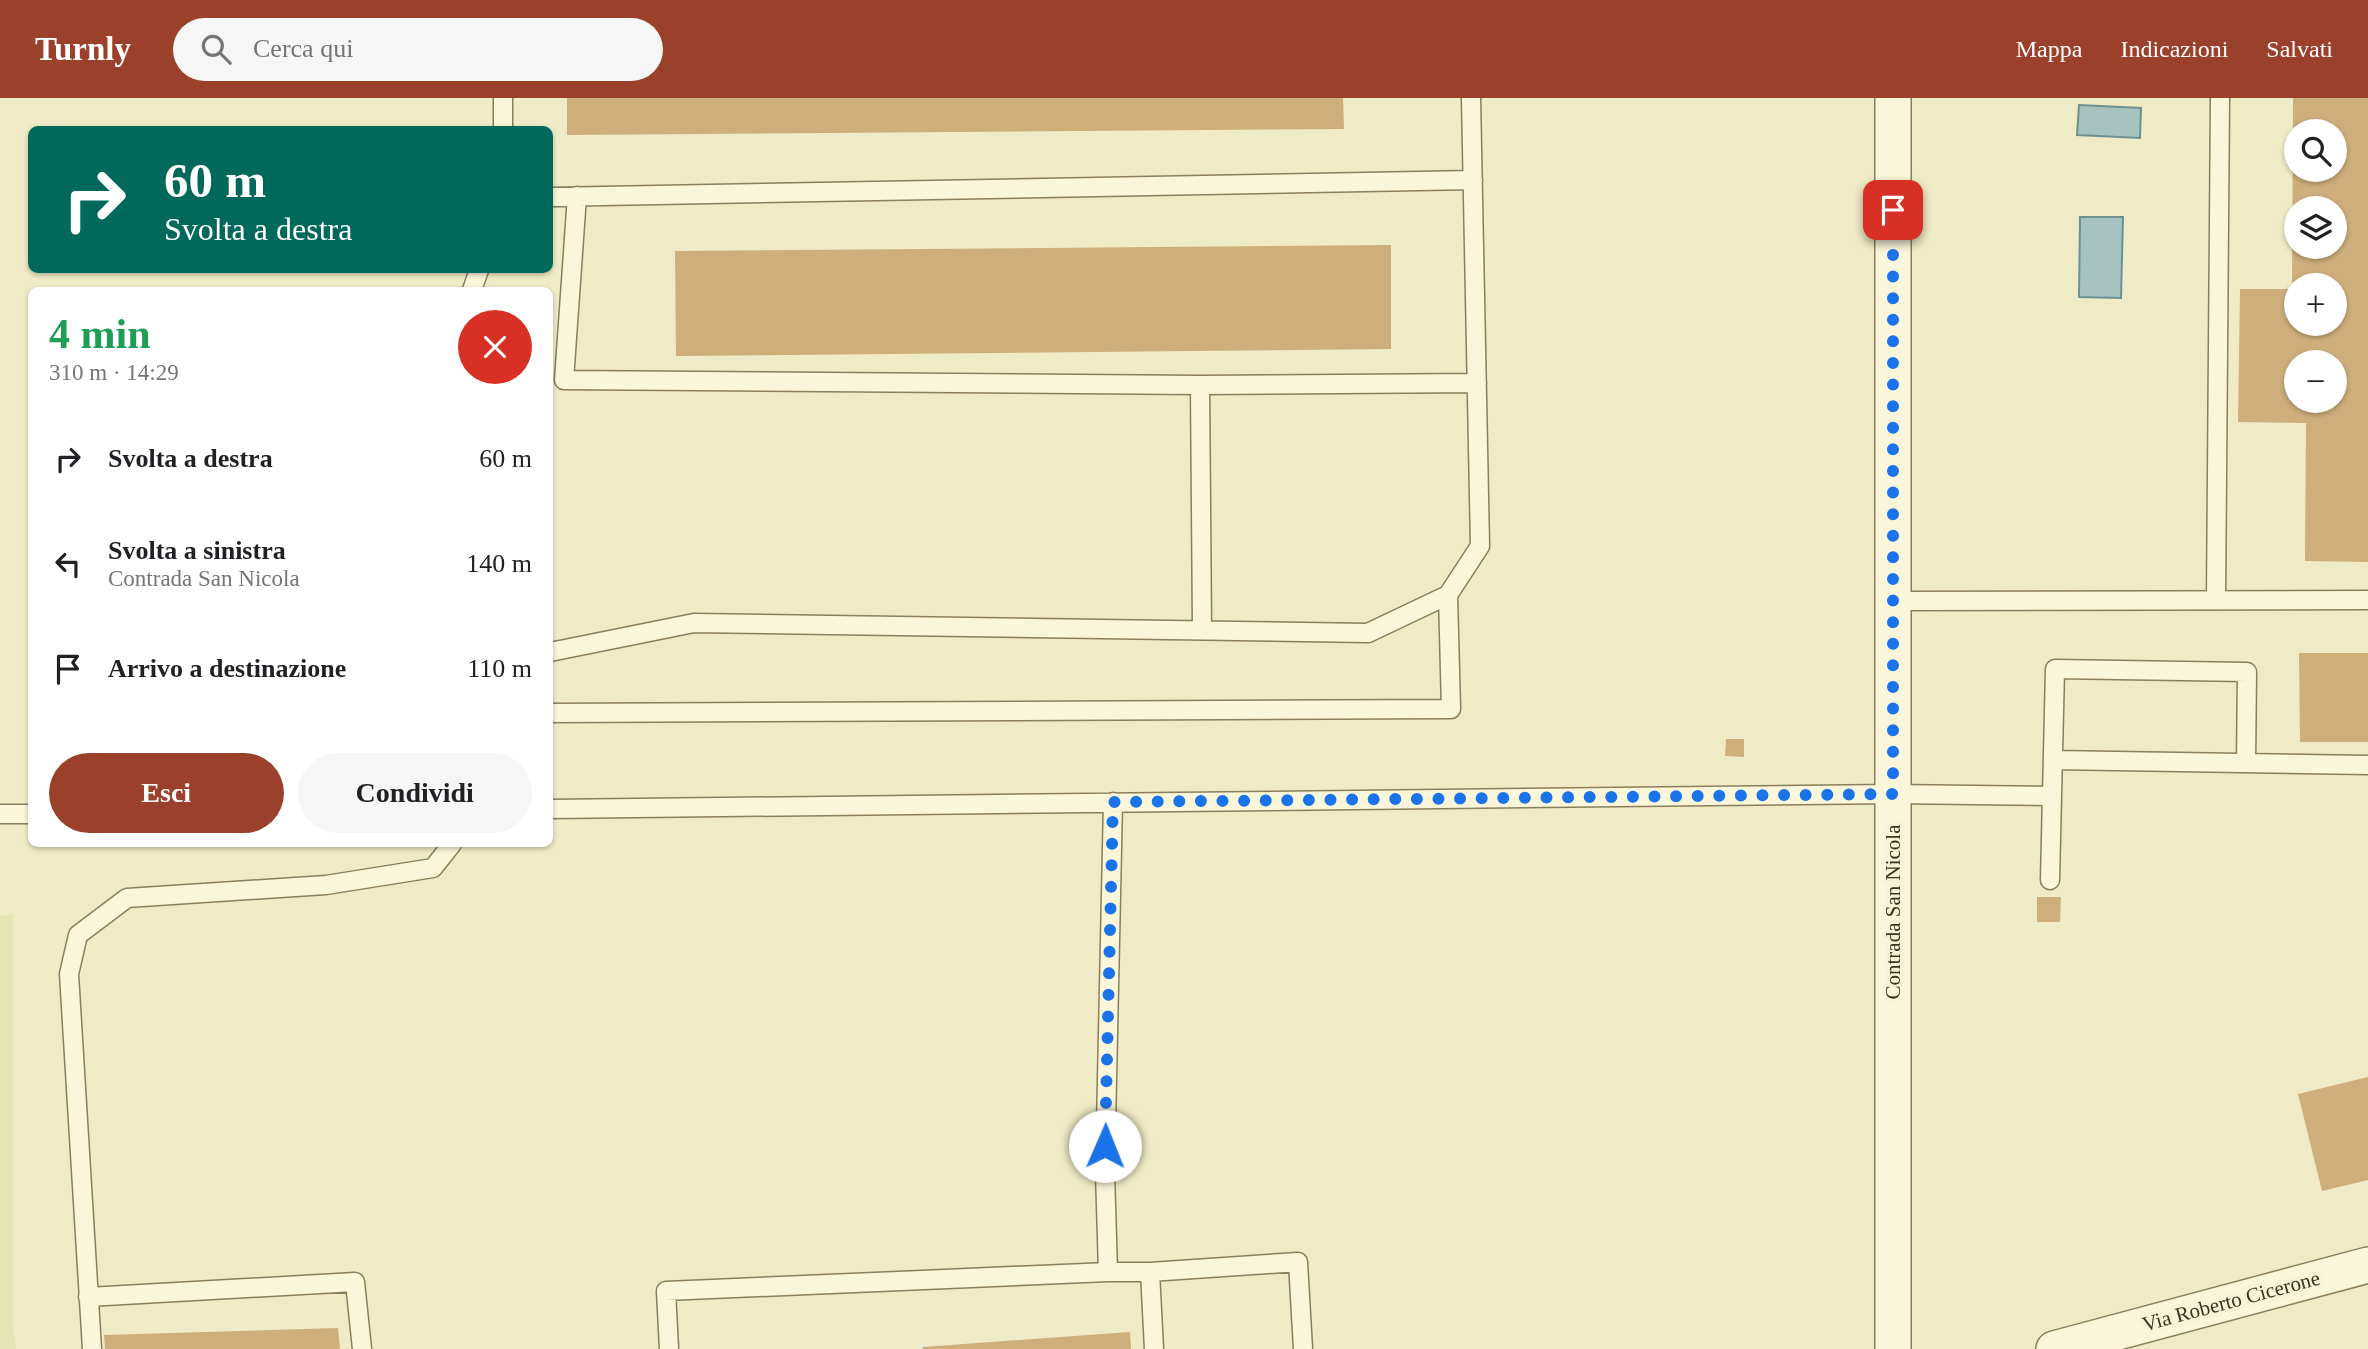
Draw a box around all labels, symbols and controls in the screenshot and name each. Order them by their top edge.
search box [173,18,663,81]
icon: search [197,30,235,68]
text: Turnly [35,31,131,67]
text: Cerca qui [253,34,353,63]
text: Mappa [2016,36,2082,62]
text: Indicazioni [2120,36,2228,62]
text: Salvati [2266,36,2333,62]
map controls [2284,119,2347,413]
button: search [2284,119,2347,182]
text: 60 m [164,153,266,208]
icon: right [49,154,140,245]
pin [1863,180,1923,240]
icon: arrive [1874,191,1912,229]
button: layers [2284,196,2347,259]
text: Svolta a destra [164,211,352,247]
button: + [2284,273,2347,336]
button: close [458,310,532,384]
text: 4 min [49,311,151,357]
button: − [2284,350,2347,413]
text: 310 m · 14:29 [49,360,179,385]
icon: right [49,440,87,478]
text: Svolta a destra [108,444,273,473]
text: 60 m [479,444,532,473]
text: Svolta a sinistra [108,536,286,565]
icon: left [49,545,87,583]
text: 140 m [466,549,532,578]
text: Contrada San Nicola [108,566,300,591]
icon: arrive [49,650,87,688]
text: Arrivo a destinazione [108,654,346,683]
text: 110 m [467,654,532,683]
button: Esci [49,753,284,833]
button: Condividi [298,753,532,833]
street label: Contrada San Nicola [1881,824,1905,999]
position arrow [1068,1109,1142,1183]
street label: Via Roberto Cicerone [2140,1266,2322,1336]

